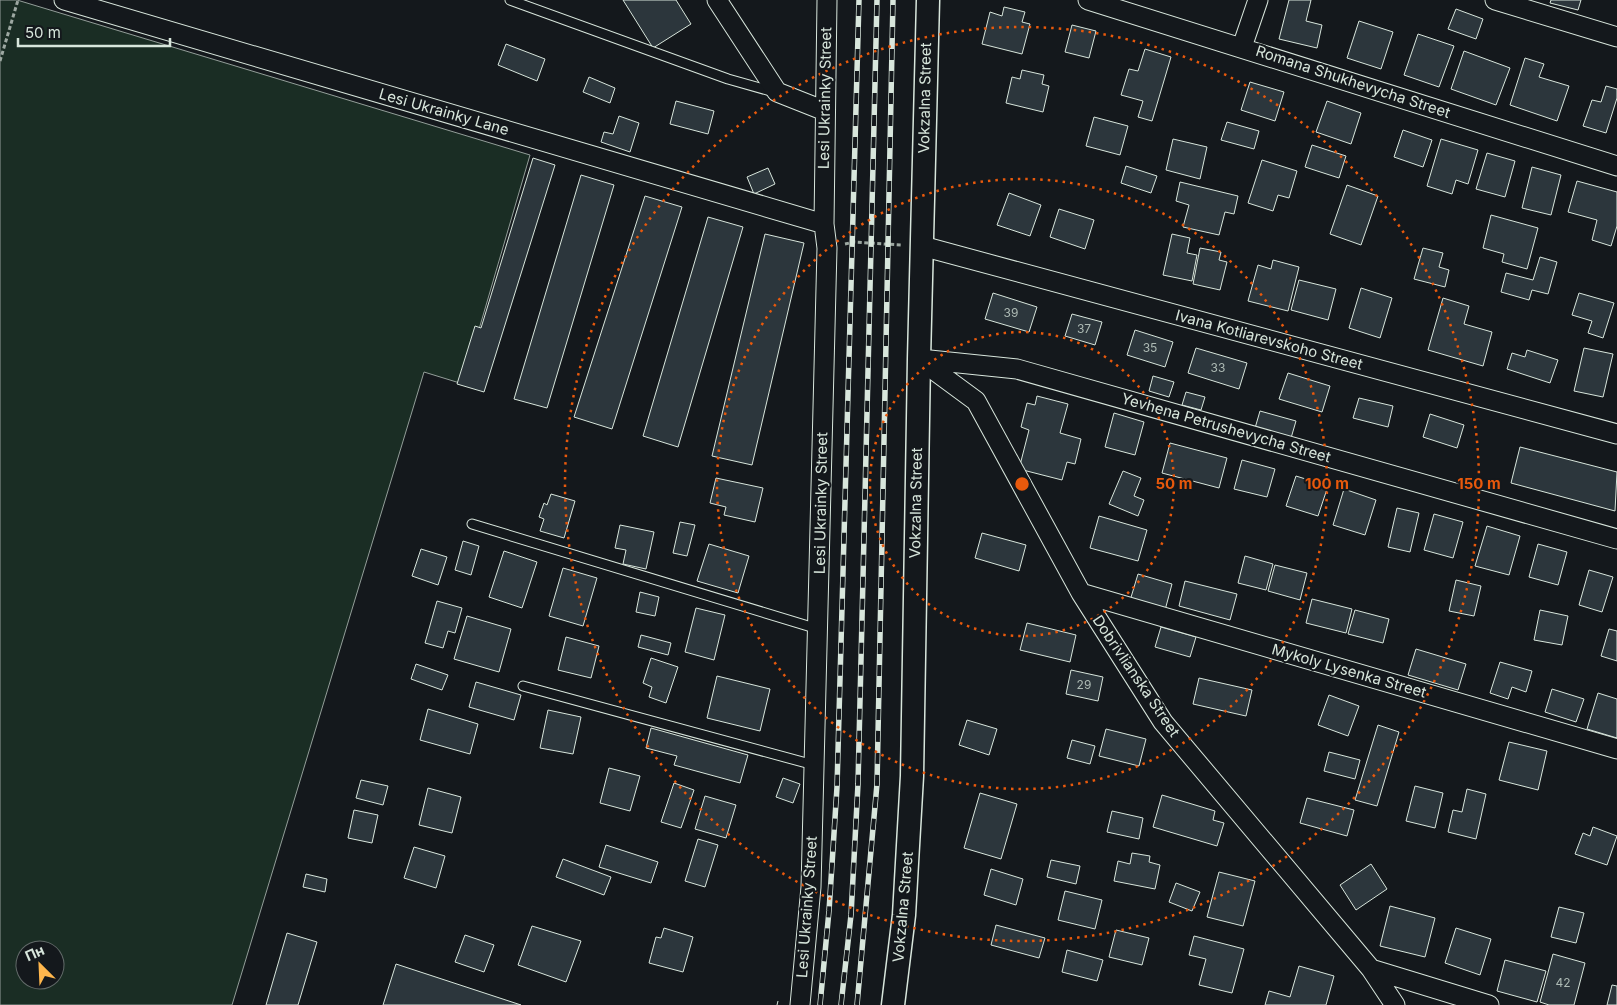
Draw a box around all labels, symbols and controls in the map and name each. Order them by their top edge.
scale bar [18,15,170,47]
text: 50 m [25,23,61,42]
street label: Lesi Ukrainky Street [814,27,835,169]
street label: Romana Shukhevycha Street [1254,41,1453,122]
street label: Vokzalna Street [914,42,935,154]
street label: Lesi Ukrainky Lane [377,84,511,139]
house number: 39 [1004,305,1018,320]
street label: Ivana Kotliarevskoho Street [1173,305,1365,374]
house number: 37 [1077,321,1091,336]
house number: 35 [1143,340,1157,355]
house number: 33 [1211,360,1225,375]
street label: Yevhena Petrushevycha Street [1119,388,1333,467]
street label: Lesi Ukrainky Street [810,432,831,574]
street label: Vokzalna Street [905,447,926,559]
text: 50 m [1156,474,1192,493]
text: 100 m [1305,474,1349,493]
text: 150 m [1457,474,1501,493]
centre of rings [1013,475,1031,493]
street label: Dobrivlianska Street [1089,611,1184,740]
street label: Mykoly Lysenka Street [1270,639,1429,702]
house number: 29 [1077,677,1091,692]
street label: Lesi Ukrainky Street [792,835,821,979]
street label: Vokzalna Street [888,851,917,963]
north arrow [15,940,65,990]
text: Пн [22,941,47,964]
house number: 42 [1555,975,1571,990]

